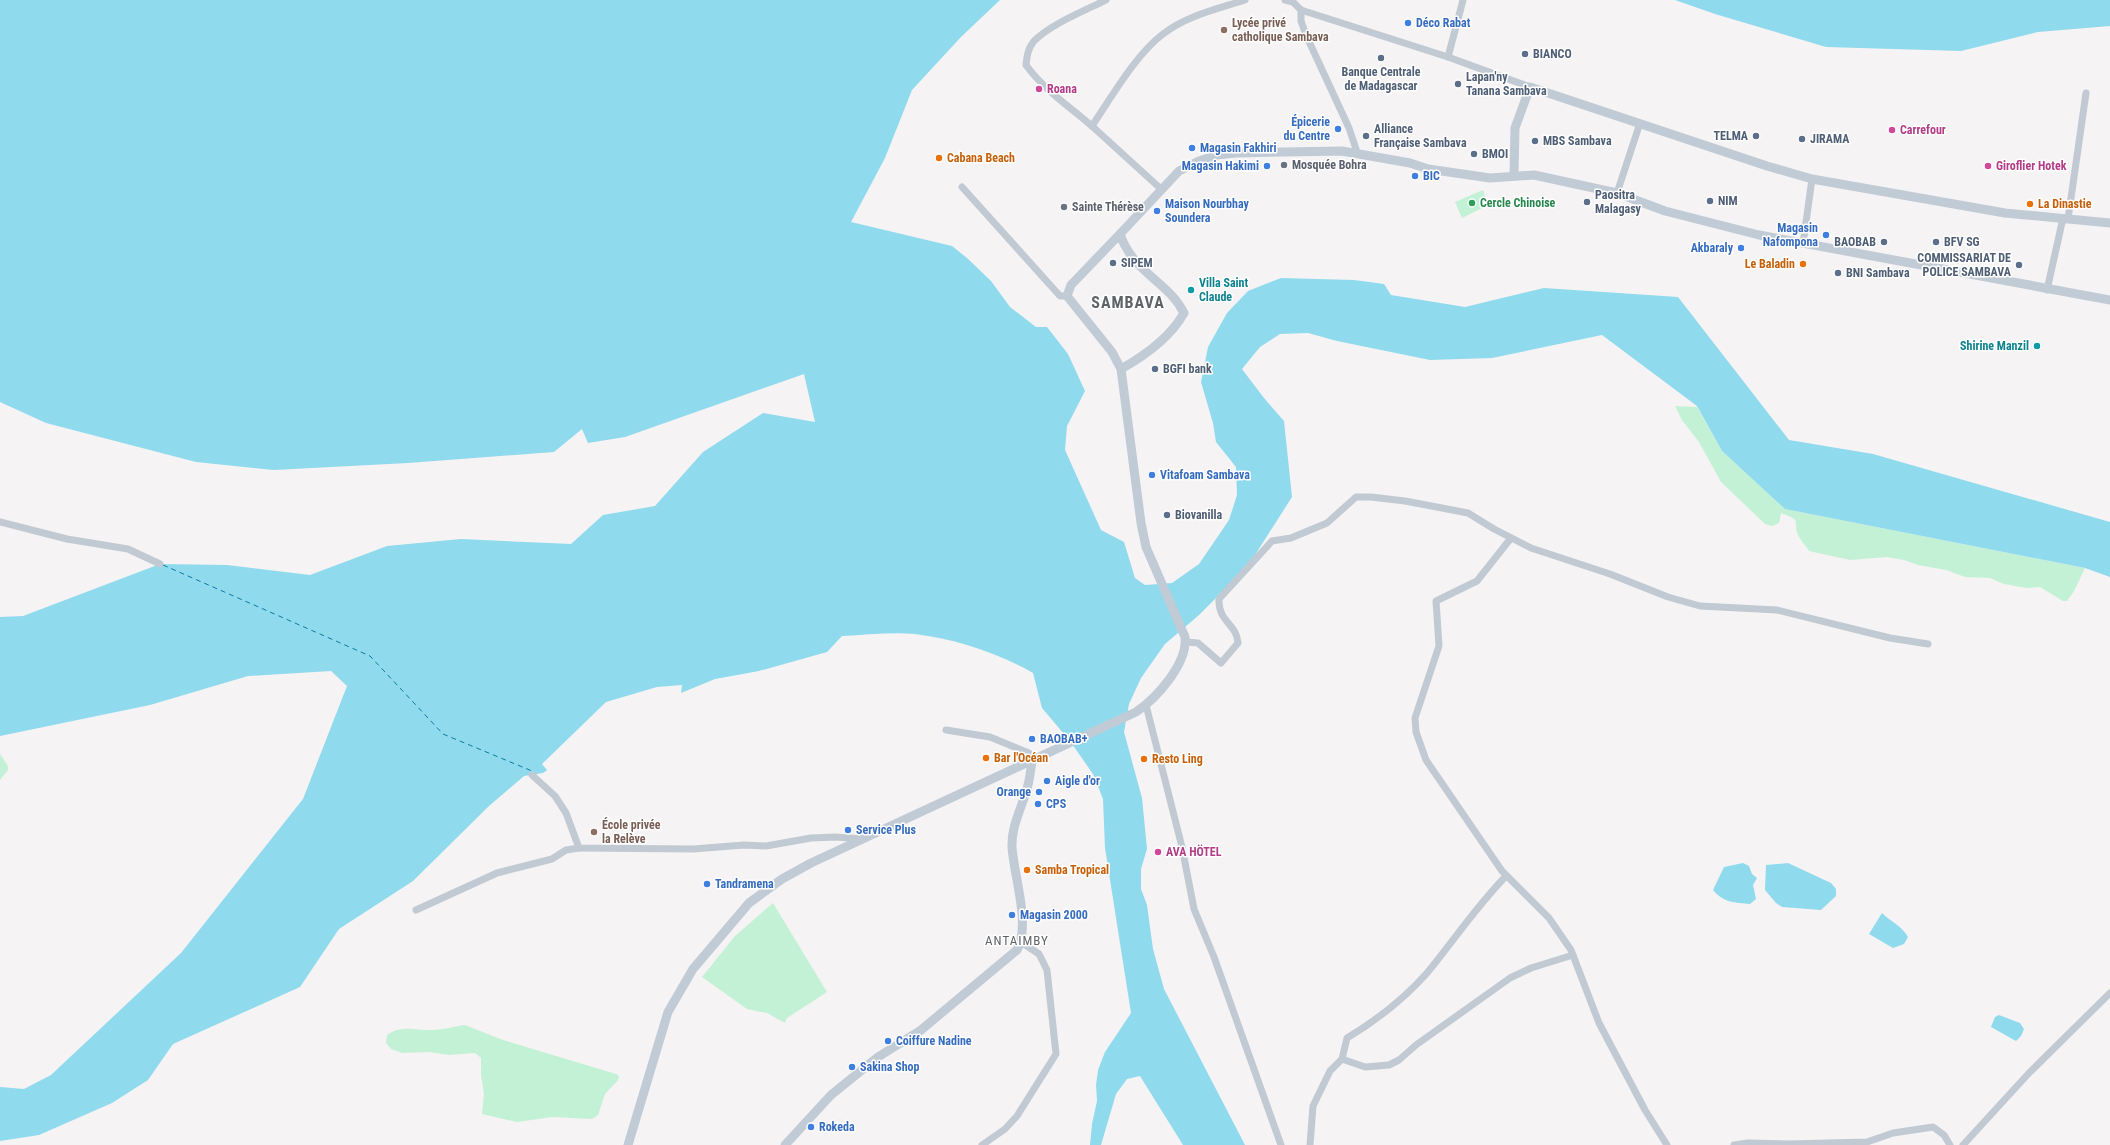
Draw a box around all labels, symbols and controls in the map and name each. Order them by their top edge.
place label: Lycée privé catholique Sambava [1232,16,1329,44]
place label: Déco Rabat [1416,16,1471,30]
marker: Déco Rabat [1403,18,1413,28]
marker: Lycée privé catholique Sambava [1219,25,1229,35]
place label: BIANCO [1533,47,1572,61]
marker: BIANCO [1520,49,1530,59]
marker: Banque Centrale de Madagascar [1376,53,1386,63]
place label: Banque Centrale de Madagascar [1341,65,1421,93]
place label: Lapan'ny Tanana Sambava [1466,70,1547,98]
marker: Lapan'ny Tanana Sambava [1453,79,1463,89]
place label: Roana [1047,82,1077,96]
marker: Roana [1034,84,1044,94]
place label: Épicerie du Centre [1284,114,1330,143]
place label: Alliance Française Sambava [1374,122,1467,150]
place label: Carrefour [1900,123,1946,137]
marker: Épicerie du Centre [1333,124,1343,134]
marker: Carrefour [1887,125,1897,135]
place label: TELMA [1713,129,1749,143]
marker: Alliance Française Sambava [1361,131,1371,141]
marker: TELMA [1751,131,1761,141]
place label: JIRAMA [1810,132,1850,146]
place label: MBS Sambava [1543,134,1612,148]
marker: JIRAMA [1797,134,1807,144]
marker: MBS Sambava [1530,136,1540,146]
place label: Magasin Fakhiri [1200,141,1276,155]
marker: Magasin Fakhiri [1187,143,1197,153]
place label: BMOI [1482,147,1508,161]
marker: BMOI [1469,149,1479,159]
place label: Cabana Beach [947,151,1015,165]
marker: Cabana Beach [934,153,944,163]
place label: Mosquée Bohra [1292,158,1367,172]
place label: Magasin Hakimi [1182,159,1259,173]
place label: Giroflier Hotek [1996,159,2067,173]
marker: Mosquée Bohra [1279,160,1289,170]
marker: Magasin Hakimi [1262,161,1272,171]
marker: Giroflier Hotek [1983,161,1993,171]
place label: BIC [1423,169,1440,183]
marker: BIC [1410,171,1420,181]
place label: Paositra Malagasy [1595,188,1642,216]
place label: NIM [1718,194,1738,208]
place label: Cercle Chinoise [1480,196,1556,210]
marker: NIM [1705,196,1715,206]
place label: Maison Nourbhay Soundera [1165,197,1249,225]
marker: Paositra Malagasy [1582,197,1592,207]
place label: La Dinastie [2038,197,2092,211]
marker: Cercle Chinoise [1467,198,1477,208]
marker: La Dinastie [2025,199,2035,209]
place label: Sainte Thérèse [1072,200,1144,214]
marker: Sainte Thérèse [1059,202,1069,212]
marker: Maison Nourbhay Soundera [1152,206,1162,216]
place label: Magasin Nafompona [1763,221,1818,249]
marker: Magasin Nafompona [1821,230,1831,240]
place label: BAOBAB [1834,235,1876,249]
place label: BFV SG [1944,235,1980,249]
marker: BAOBAB [1879,237,1889,247]
marker: BFV SG [1931,237,1941,247]
place label: Akbaraly [1691,241,1734,255]
marker: Akbaraly [1736,243,1746,253]
place label: COMMISSARIAT DE POLICE SAMBAVA [1917,251,2012,279]
place label: SIPEM [1121,256,1153,270]
place label: Le Baladin [1745,257,1795,271]
marker: SIPEM [1108,258,1118,268]
marker: Le Baladin [1798,259,1808,269]
marker: COMMISSARIAT DE POLICE SAMBAVA [2014,260,2024,270]
place label: BNI Sambava [1846,266,1910,280]
marker: BNI Sambava [1833,268,1843,278]
place label: Villa Saint Claude [1199,276,1248,304]
marker: Villa Saint Claude [1186,285,1196,295]
district label: SAMBAVA [1091,293,1165,312]
place label: Shirine Manzil [1960,339,2029,353]
marker: Shirine Manzil [2032,341,2042,351]
place label: BGFI bank [1163,362,1212,376]
marker: BGFI bank [1150,364,1160,374]
place label: Vitafoam Sambava [1160,468,1250,482]
marker: Vitafoam Sambava [1147,470,1157,480]
place label: Biovanilla [1175,508,1223,522]
marker: Biovanilla [1162,510,1172,520]
place label: BAOBAB+ [1040,732,1088,746]
marker: BAOBAB+ [1027,734,1037,744]
place label: Bar l'Océan [994,751,1048,765]
place label: Resto Ling [1152,752,1203,766]
marker: Bar l'Océan [981,753,991,763]
marker: Resto Ling [1139,754,1149,764]
place label: Aigle d'or [1055,774,1100,788]
marker: Aigle d'or [1042,776,1052,786]
place label: Orange [997,785,1031,799]
marker: Orange [1034,787,1044,797]
place label: CPS [1046,797,1067,811]
marker: CPS [1033,799,1043,809]
place label: École privée la Relève [602,817,661,846]
place label: Service Plus [856,823,916,837]
marker: Service Plus [843,825,853,835]
marker: École privée la Relève [589,827,599,837]
place label: AVA HÖTEL [1166,844,1222,859]
marker: AVA HÖTEL [1153,847,1163,857]
place label: Samba Tropical [1035,863,1109,877]
marker: Samba Tropical [1022,865,1032,875]
place label: Tandramena [715,877,774,891]
marker: Tandramena [702,879,712,889]
place label: Magasin 2000 [1020,908,1088,922]
marker: Magasin 2000 [1007,910,1017,920]
district label: ANTAIMBY [985,933,1049,948]
place label: Coiffure Nadine [896,1034,972,1048]
marker: Coiffure Nadine [883,1036,893,1046]
place label: Sakina Shop [860,1060,920,1074]
marker: Sakina Shop [847,1062,857,1072]
place label: Rokeda [819,1120,855,1134]
marker: Rokeda [806,1122,816,1132]

